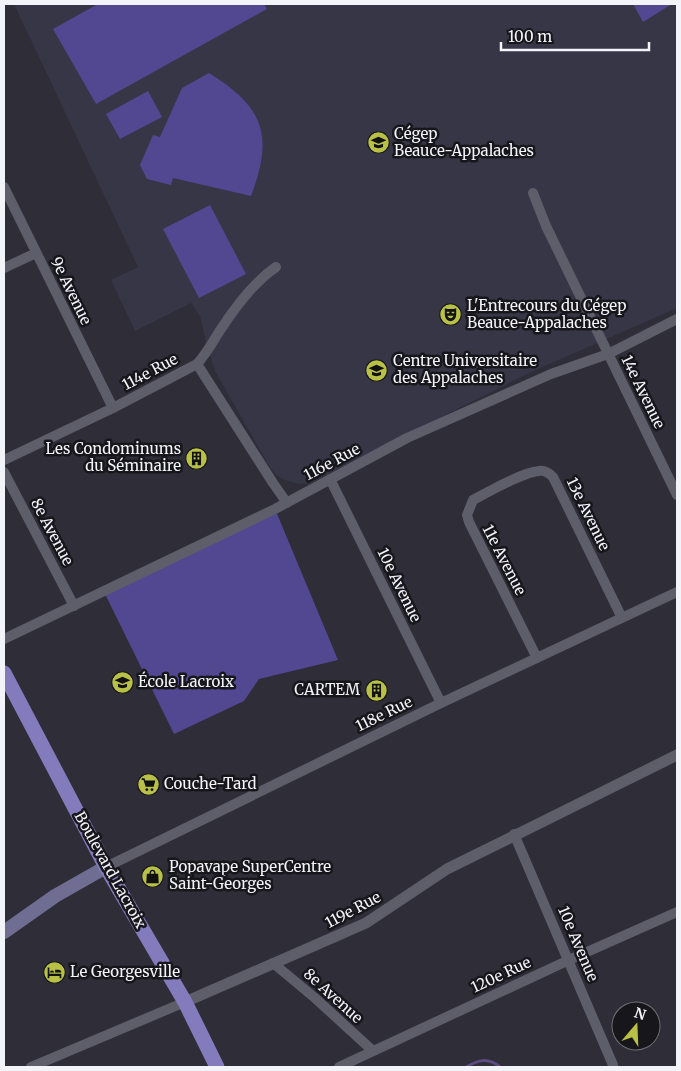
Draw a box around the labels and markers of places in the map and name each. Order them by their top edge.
place label: Cégep Beauce-Appalaches [394,124,534,160]
school or university icon: Cégep Beauce-Appalaches [366,131,390,155]
place label: L'Entrecours du Cégep Beauce-Appalaches [467,296,626,332]
theatre icon: L'Entrecours du Cégep Beauce-Appalaches [439,303,463,327]
place label: Centre Universitaire des Appalaches [393,351,537,387]
school or university icon: Centre Universitaire des Appalaches [365,358,389,382]
place label: Les Condominums du Séminaire [46,439,181,475]
building icon: Les Condominums du Séminaire [185,446,209,470]
school or university icon: École Lacroix [110,670,134,694]
place label: École Lacroix [138,671,234,691]
building icon: CARTEM [364,678,388,702]
place label: CARTEM [294,680,360,699]
supermarket icon: Couche-Tard [136,772,160,796]
place label: Couche-Tard [164,774,257,793]
place label: Popavape SuperCentre Saint-Georges [169,857,331,893]
shop icon: Popavape SuperCentre Saint-Georges [141,864,165,888]
hotel icon: Le Georgesville [42,960,66,984]
place label: Le Georgesville [70,962,180,981]

